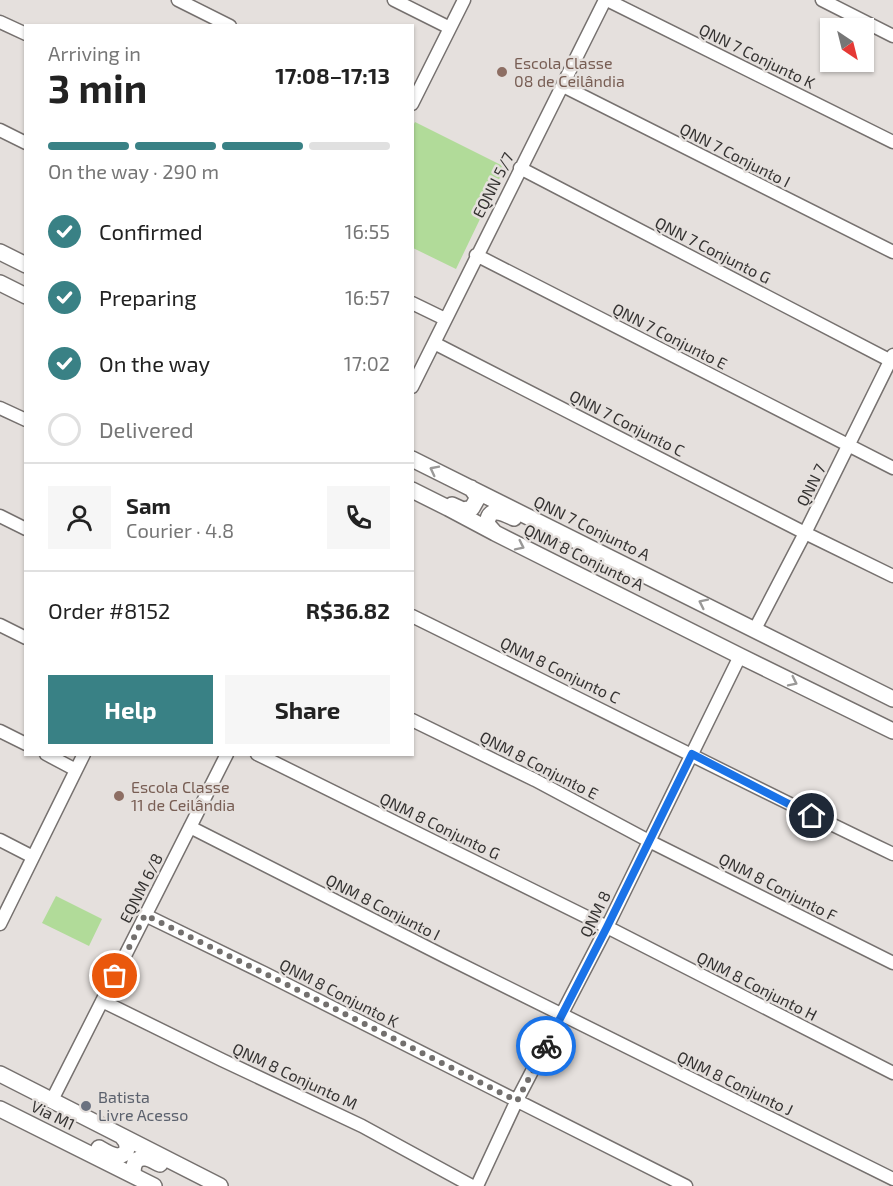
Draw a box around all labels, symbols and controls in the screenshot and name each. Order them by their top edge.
north arrow [820,18,874,72]
map controls [820,18,874,72]
street label: QNN 7 Conjunto K [696,19,819,93]
text: Arriving in [48,41,141,65]
place label: Escola Classe 08 de Ceilândia [514,53,625,90]
text: 17:08–17:13 [275,62,390,88]
text: 3 min [48,64,147,111]
marker: Escola Classe 08 de Ceilândia [495,65,509,79]
street label: QNN 7 Conjunto I [676,119,794,191]
street label: EQNN 5/7 [468,149,518,221]
text: On the way · 290 m [48,159,219,183]
street label: QNN 7 Conjunto G [652,212,774,288]
icon: check [48,215,81,248]
text: Confirmed [99,218,203,244]
text: 16:55 [344,219,390,243]
icon: check [48,281,81,314]
text: Preparing [99,284,197,310]
text: 16:57 [345,285,390,309]
street label: QNN 7 Conjunto E [609,298,731,374]
icon: check [48,347,81,380]
text: On the way [99,350,210,376]
text: 17:02 [344,351,390,375]
street label: QNN 7 Conjunto C [566,385,688,461]
text: Delivered [99,416,194,442]
street label: QNN 7 [792,460,830,510]
one-way arrow [429,465,440,477]
button: person [48,486,111,549]
button: phone [327,486,390,549]
street label: QNN 7 Conjunto A [531,491,653,565]
text: Sam [126,492,171,518]
text: Courier · 4.8 [126,518,234,542]
street label: QNM 8 Conjunto A [521,519,647,595]
one-way arrow [514,539,525,550]
text: Order #8152 [48,597,170,623]
text: R$36.82 [306,597,390,623]
one-way arrow [698,599,709,610]
street label: QNM 8 Conjunto C [497,632,623,708]
button: Help [48,675,213,744]
button: Share [225,675,390,744]
one-way arrow [786,675,797,686]
street label: QNM 8 Conjunto E [476,726,602,804]
place label: Escola Classe 11 de Ceilândia [131,777,235,814]
street label: QNM 8 Conjunto G [376,788,504,864]
marker: Escola Classe 11 de Ceilândia [112,789,126,803]
pin [786,790,837,841]
icon: home [795,799,828,832]
street label: QNM 8 Conjunto F [715,849,841,926]
street label: EQNM 6/8 [115,850,167,926]
street label: QNM 8 Conjunto I [322,870,444,944]
street label: QNM 8 [575,887,615,941]
street label: QNM 8 Conjunto H [694,947,820,1025]
pin [89,950,140,1001]
street label: QNM 8 Conjunto K [276,954,402,1032]
icon: bag [98,959,131,992]
courier [516,1016,576,1076]
icon: bike [530,1030,563,1063]
street label: QNM 8 Conjunto M [229,1038,361,1114]
street label: QNM 8 Conjunto J [674,1046,796,1120]
place label: Batista Livre Acesso [98,1087,188,1124]
street label: Via M1 [28,1096,78,1133]
marker: Batista Livre Acesso [79,1099,93,1113]

